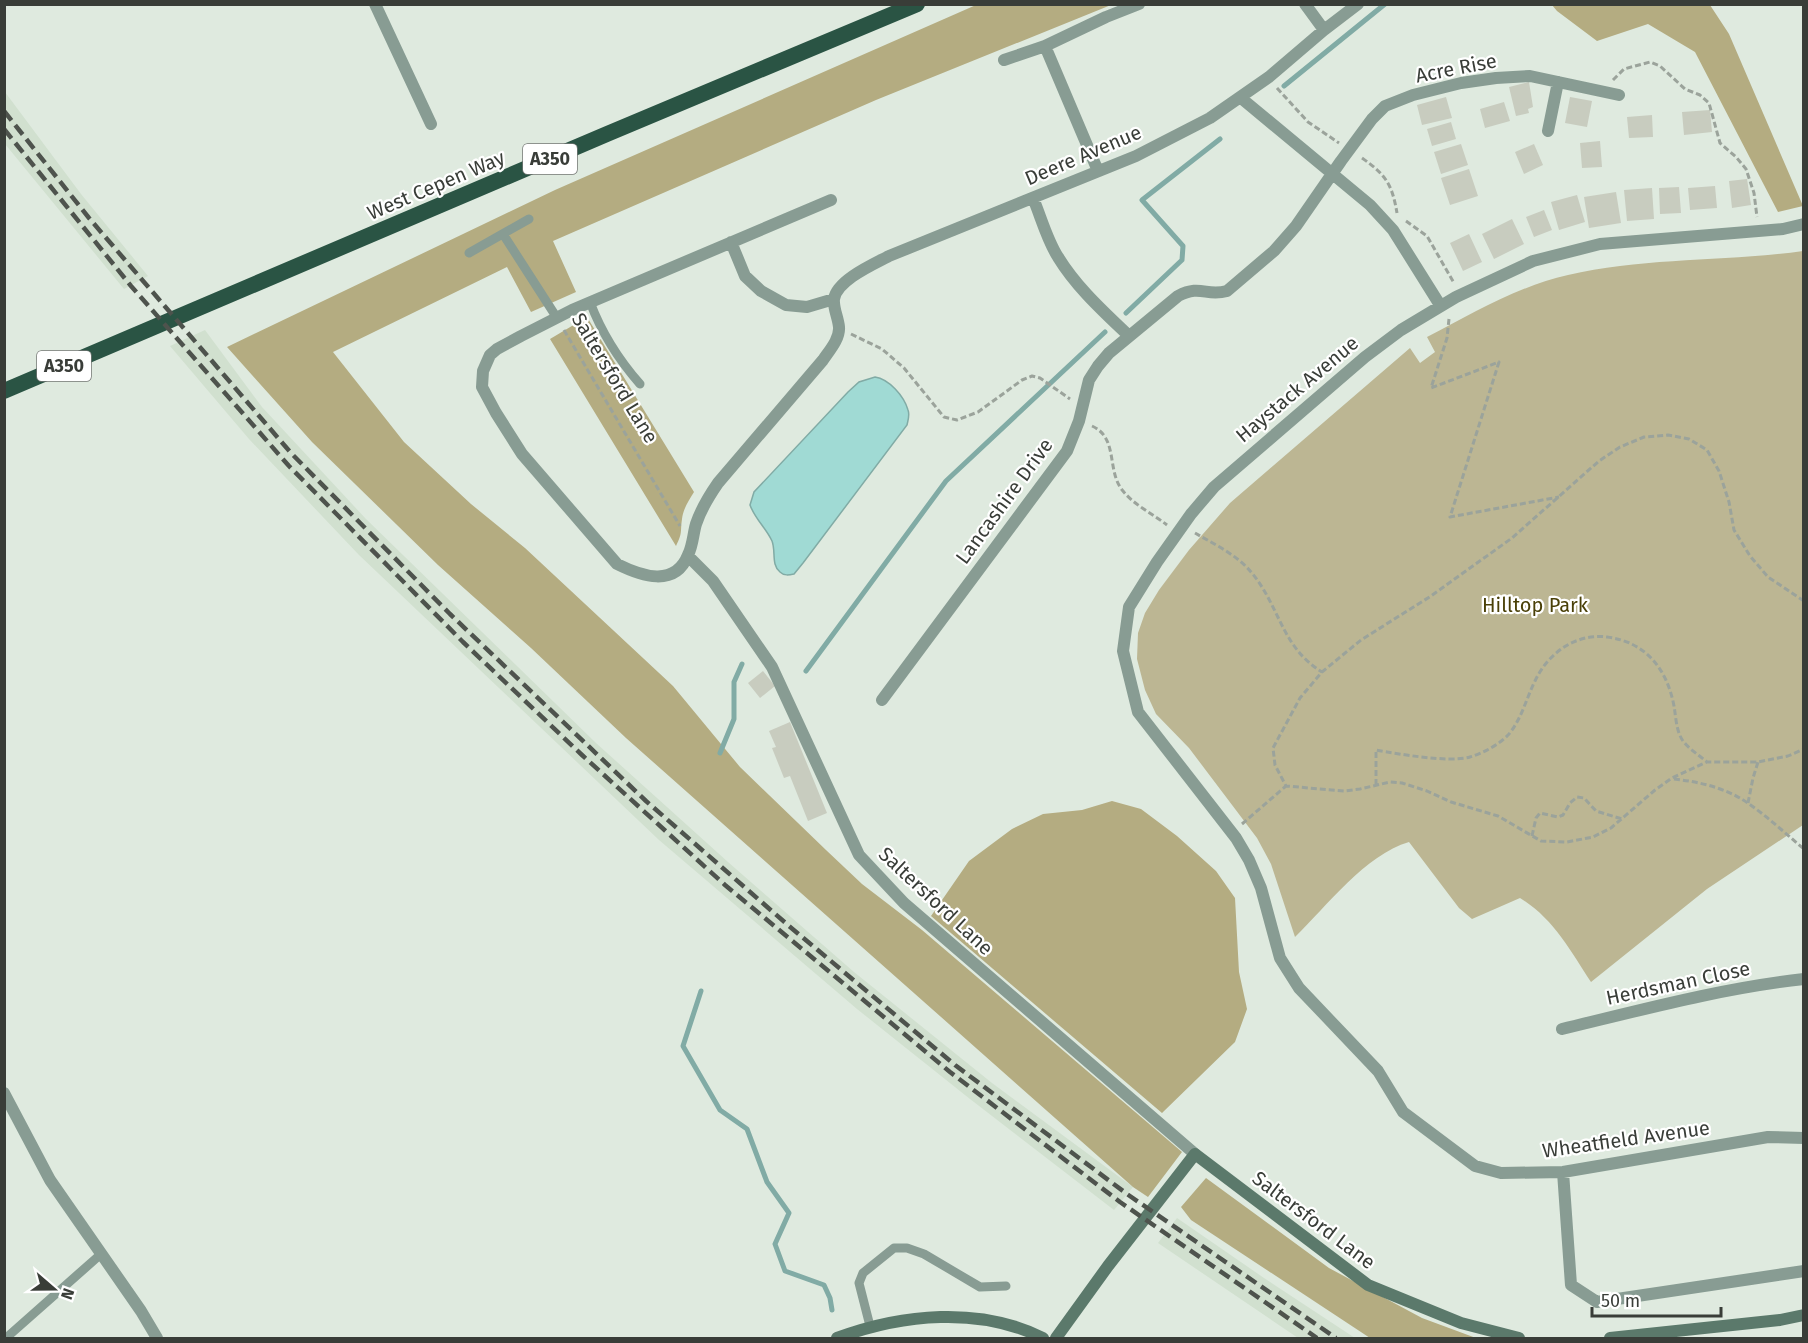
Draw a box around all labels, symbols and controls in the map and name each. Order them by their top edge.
street label: Acre Rise [1413,48,1499,88]
street label: Deere Avenue [1021,120,1145,190]
road number: A350 [523,144,577,174]
street label: West Cepen Way [364,145,508,225]
street label: Saltersford Lane [567,308,663,448]
street label: Haystack Avenue [1231,331,1363,447]
road number: A350 [37,351,91,381]
street label: Lancashire Drive [950,434,1058,568]
park label: Hilltop Park [1482,593,1589,617]
street label: Saltersford Lane [874,842,998,960]
street label: Herdsman Close [1604,956,1752,1010]
street label: Wheatfield Avenue [1541,1115,1711,1163]
street label: Saltersford Lane [1248,1166,1380,1274]
north arrow [24,1259,84,1319]
scale bar [1592,1280,1721,1318]
text: N [57,1286,78,1302]
text: 50 m [1601,1290,1640,1312]

